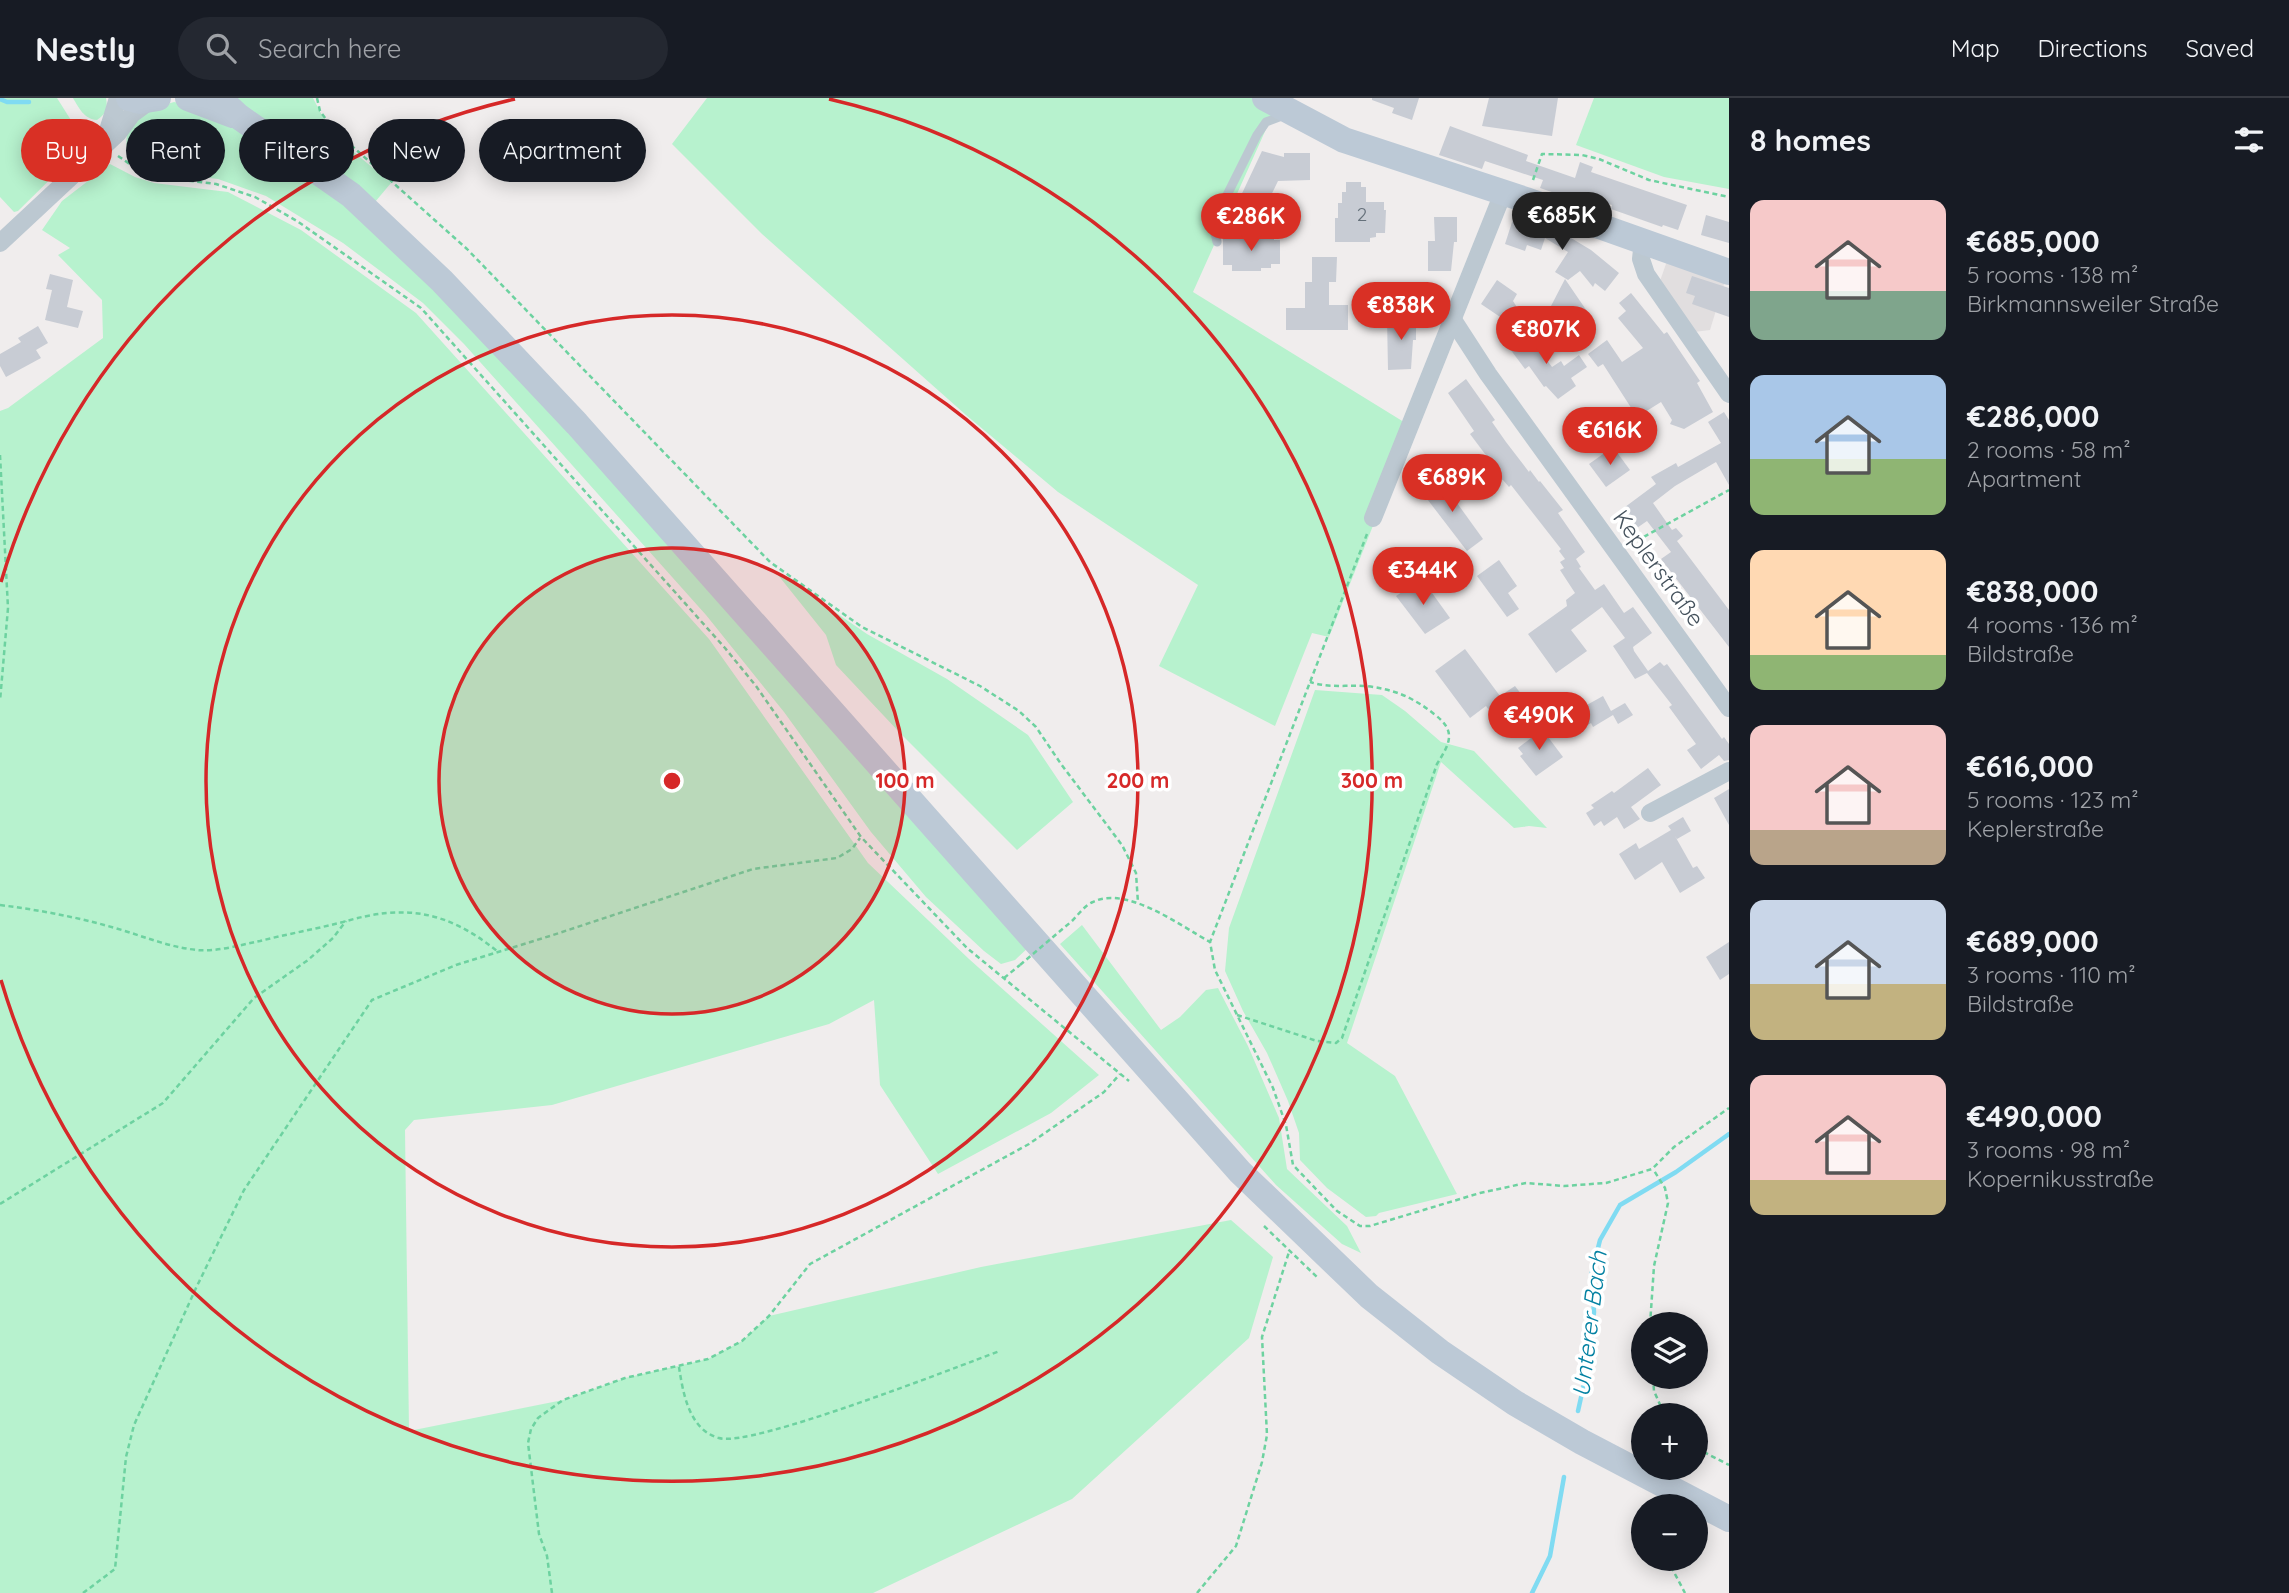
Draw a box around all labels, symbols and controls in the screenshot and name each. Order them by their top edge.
search box [178,17,668,80]
text: Nestly [35,28,136,69]
icon: search [202,29,240,67]
text: Search here [258,32,401,65]
text: Map [1951,33,2000,63]
text: Directions [2038,33,2148,63]
text: Saved [2186,33,2254,63]
chip: Buy [21,119,112,182]
chip: Rent [126,119,225,182]
chip: Filters [239,119,354,182]
chip: New [368,119,465,182]
chip: Apartment [479,119,646,182]
text: 8 homes [1750,121,1871,159]
icon: filters [2230,121,2268,159]
pin: €685K [1513,192,1611,252]
pin: €286K [1202,194,1300,253]
text: €685K [1528,200,1596,229]
text: €286K [1217,201,1285,230]
house number: 2 [1357,202,1367,226]
text: €685,000 [1967,222,2100,260]
icon: home [1806,228,1890,312]
text: 5 rooms · 138 m² [1967,260,2138,289]
pin: €838K [1352,282,1450,342]
text: Birkmannsweiler Straße [1967,289,2219,318]
text: €838K [1367,290,1435,319]
pin: €807K [1497,306,1595,366]
text: €807K [1512,314,1580,343]
text: €286,000 [1967,397,2099,435]
icon: home [1806,403,1890,487]
pin: €616K [1561,408,1659,467]
text: €616K [1578,415,1642,444]
text: 2 rooms · 58 m² [1967,435,2130,464]
pin: €689K [1403,454,1501,514]
text: €689K [1418,462,1486,491]
text: Apartment [1967,464,2081,493]
street label: Keplerstraße [1607,504,1711,632]
pin: €344K [1374,547,1472,607]
text: €344K [1389,555,1457,584]
text: €838,000 [1967,572,2098,610]
icon: home [1806,578,1890,662]
text: 4 rooms · 136 m² [1967,610,2138,639]
text: Bildstraße [1967,639,2074,668]
pin: €490K [1490,692,1588,752]
text: €490K [1504,700,1574,729]
text: €616,000 [1967,747,2094,785]
icon: home [1806,753,1890,837]
text: 100 m [875,767,935,793]
text: 200 m [1107,767,1169,793]
text: 300 m [1341,767,1403,793]
centre of rings [660,769,684,793]
text: 5 rooms · 123 m² [1967,785,2139,814]
text: Keplerstraße [1967,814,2104,843]
text: €689,000 [1967,922,2099,960]
icon: home [1806,928,1890,1012]
text: 3 rooms · 110 m² [1967,960,2136,989]
text: Bildstraße [1967,989,2074,1018]
text: €490,000 [1967,1097,2102,1135]
icon: home [1806,1103,1890,1187]
text: 3 rooms · 98 m² [1967,1135,2130,1164]
text: Kopernikusstraße [1967,1164,2154,1193]
water label: Unterer Bach [1565,1249,1613,1399]
map controls [1631,1312,1708,1571]
button: layers [1631,1312,1708,1389]
button: + [1631,1403,1708,1480]
button: − [1631,1494,1708,1571]

